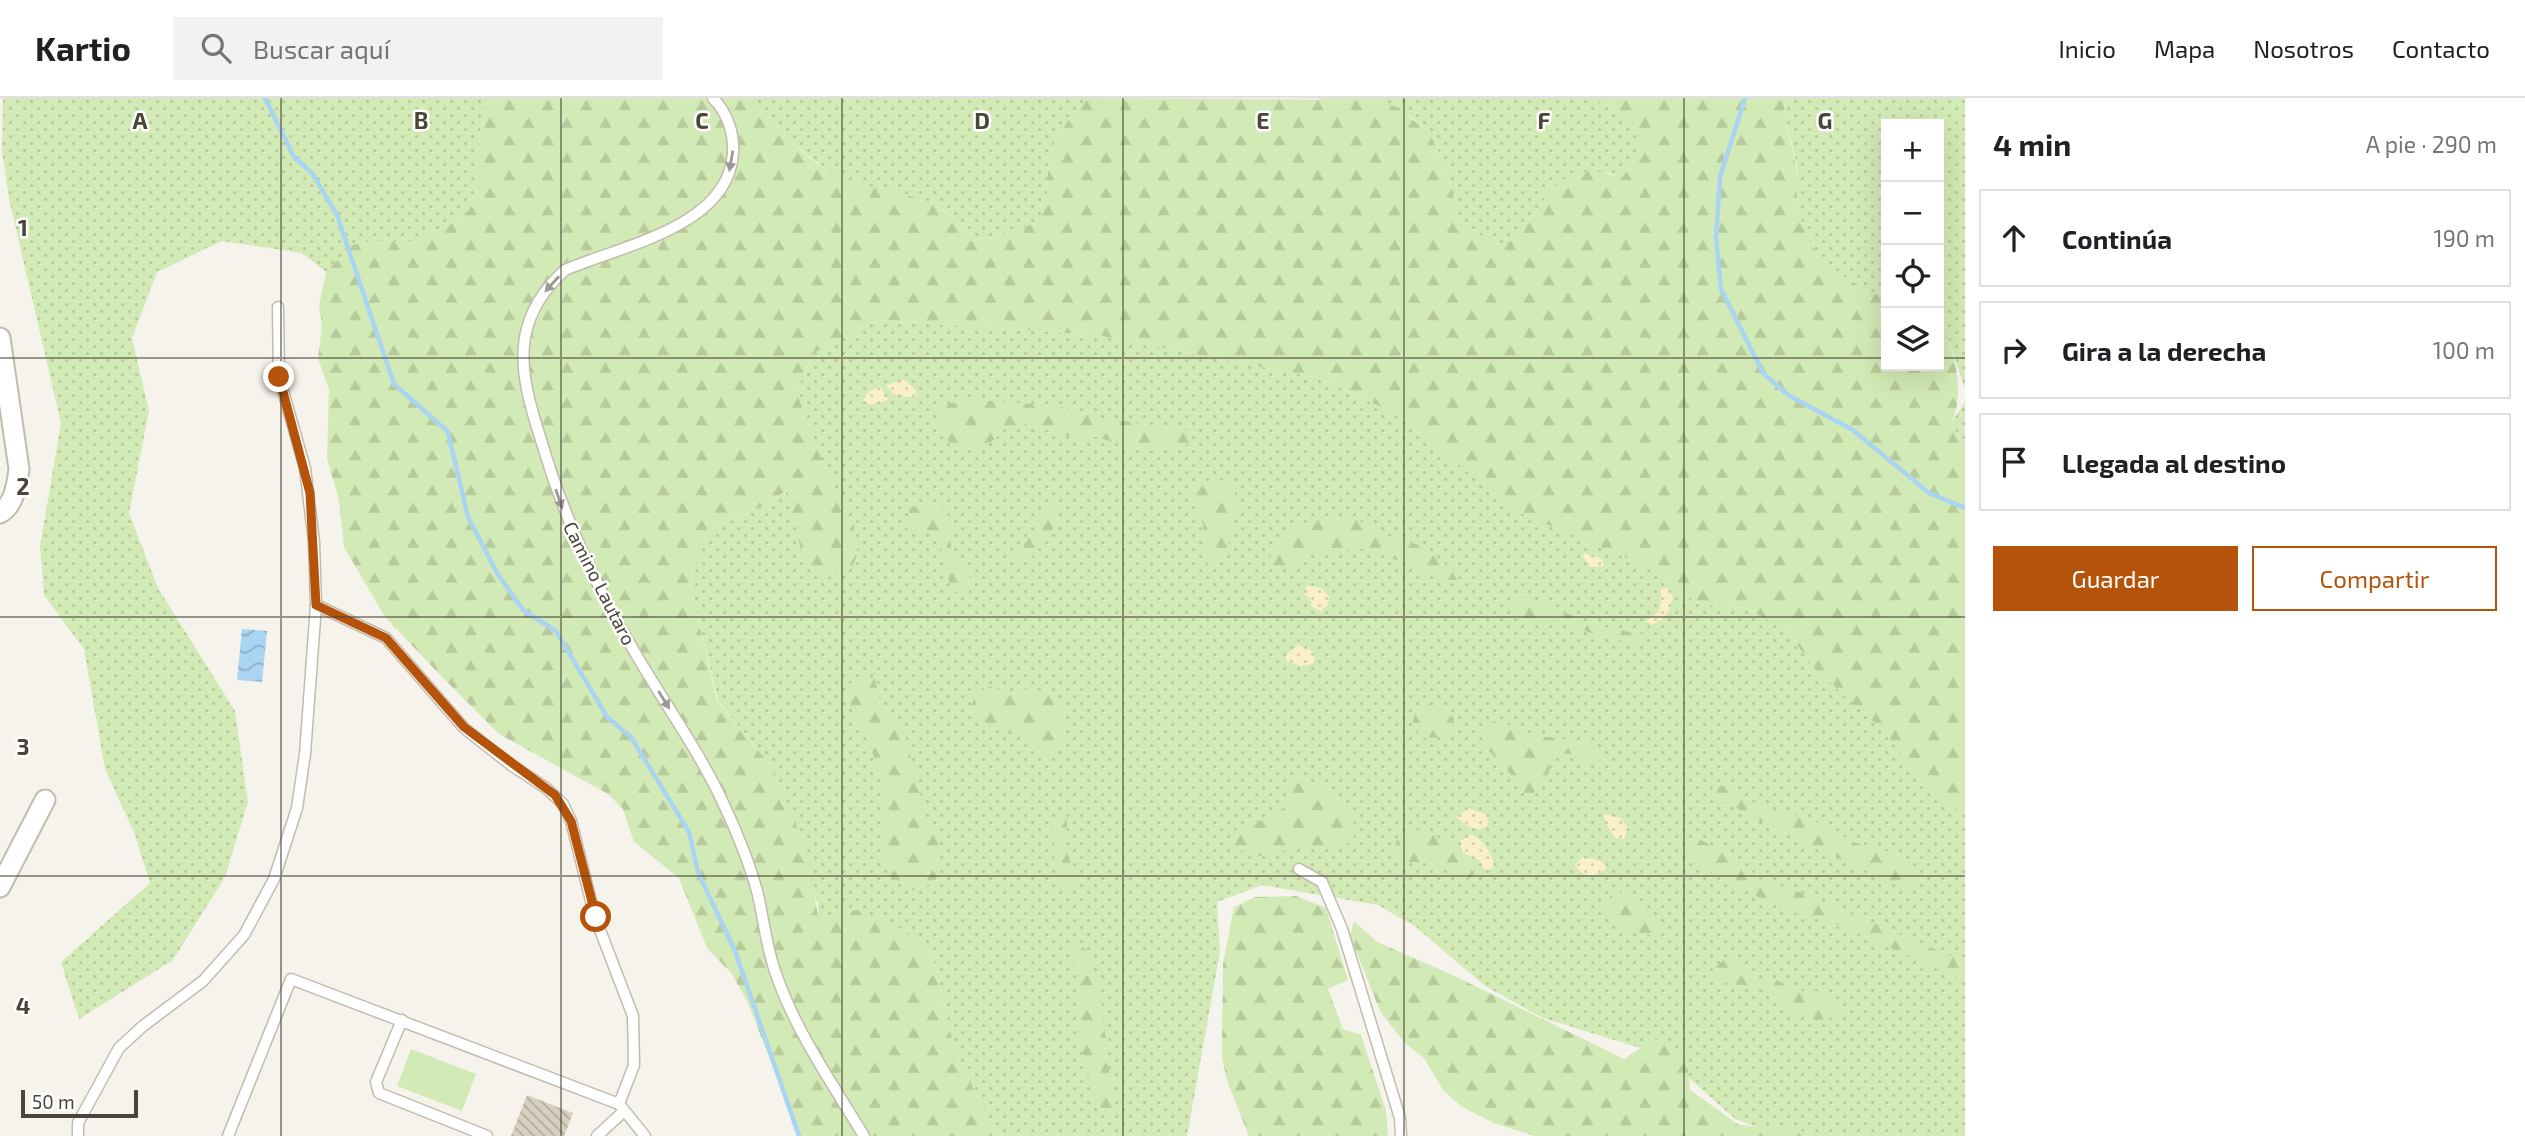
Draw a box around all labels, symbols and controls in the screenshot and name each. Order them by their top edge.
search box [173,17,663,80]
text: Kartio [35,28,131,68]
icon: search [197,29,235,67]
text: Buscar aquí [253,33,390,64]
text: Inicio [2058,34,2116,63]
text: Mapa [2154,34,2215,63]
text: Nosotros [2253,34,2354,63]
text: Contacto [2392,34,2490,63]
text: A [132,106,148,134]
text: B [414,106,428,134]
text: C [695,106,709,134]
text: D [974,106,990,134]
text: E [1256,106,1270,134]
text: F [1538,106,1551,134]
text: G [1818,106,1832,134]
map controls [1881,119,1944,371]
button: + [1881,119,1944,182]
text: 4 min [1993,126,2071,162]
text: A pie · 290 m [2366,130,2497,158]
one-way arrow [725,150,736,172]
button: − [1881,182,1944,245]
text: 1 [18,213,28,241]
icon: ahead [1995,219,2033,257]
text: Continúa [2062,223,2172,254]
text: 190 m [2434,224,2495,252]
button: locate [1881,245,1944,308]
one-way arrow [544,275,560,293]
button: layers [1881,308,1944,371]
icon: right [1995,331,2033,369]
text: Gira a la derecha [2062,335,2266,366]
text: 100 m [2433,336,2495,364]
route end [263,361,294,392]
icon: arrive [1995,443,2033,481]
text: Llegada al destino [2062,447,2286,478]
text: 2 [16,472,30,500]
one-way arrow [554,488,565,509]
street label: Camino Lautaro [559,517,641,649]
button: Guardar [1993,546,2238,611]
button: Compartir [2252,546,2497,611]
one-way arrow [657,691,670,710]
text: 3 [16,732,30,760]
route start [580,901,611,932]
text: 4 [16,991,30,1019]
scale bar [21,1087,138,1119]
text: 50 m [32,1090,75,1113]

